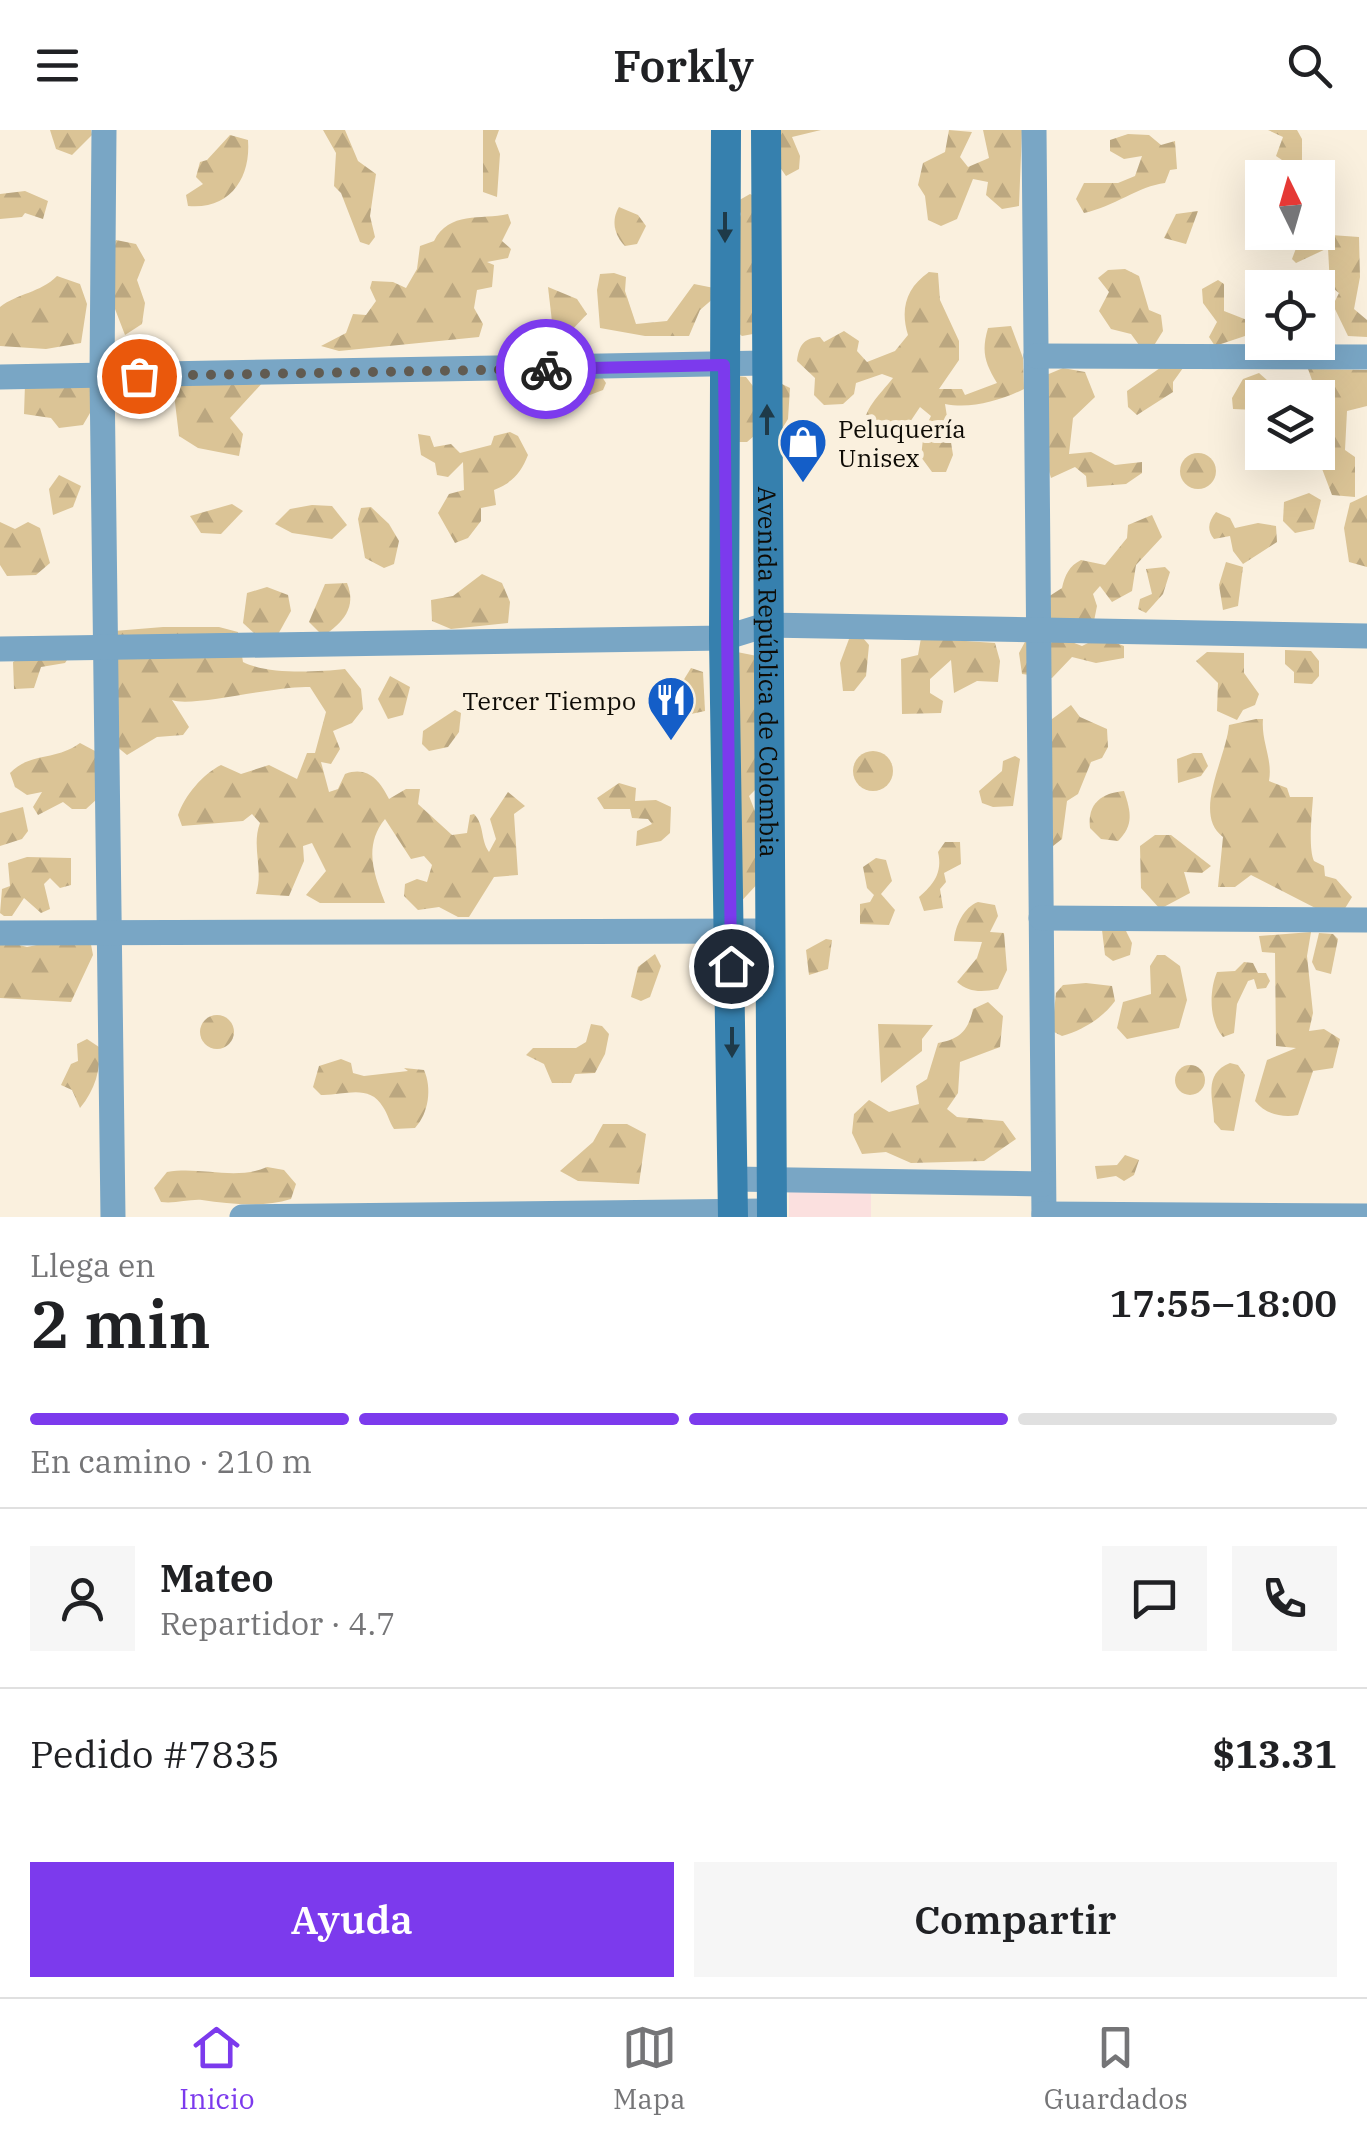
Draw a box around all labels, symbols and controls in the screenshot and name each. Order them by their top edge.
text: Forkly [613,36,754,94]
icon: menu [30,38,85,93]
icon: search [1282,38,1337,93]
north arrow [1245,160,1335,250]
map controls [1245,160,1335,470]
one-way arrow [717,212,733,244]
button: locate [1245,270,1335,360]
courier [496,319,596,419]
pin [97,334,182,419]
icon: bike [519,342,574,397]
icon: bag [112,349,167,404]
button: layers [1245,380,1335,470]
one-way arrow [759,403,775,435]
place label: Peluquería Unisex [838,412,966,474]
shop icon: Peluquería Unisex [777,416,829,484]
street label: Avenida República de Colombia [751,486,787,858]
restaurant icon: Tercer Tiempo [645,674,697,742]
place label: Tercer Tiempo [462,684,636,717]
pin [689,924,774,1009]
icon: home [704,939,759,994]
one-way arrow [724,1027,740,1059]
text: Llega en [30,1244,156,1286]
text: 17:55–18:00 [1110,1278,1337,1327]
text: 2 min [30,1281,211,1366]
text: En camino · 210 m [30,1440,312,1482]
button: person [30,1546,135,1651]
button: chat [1102,1546,1207,1651]
button: phone [1232,1546,1337,1651]
text: Mateo [160,1553,274,1602]
text: Repartidor · 4.7 [160,1602,395,1644]
text: Pedido #7835 [30,1729,280,1778]
text: $13.31 [1212,1729,1337,1778]
button: Ayuda [30,1862,674,1977]
button: Compartir [694,1862,1337,1977]
tab: Inicio [179,2020,255,2117]
tab: Mapa [613,2020,685,2117]
tab: Guardados [1044,2020,1188,2117]

